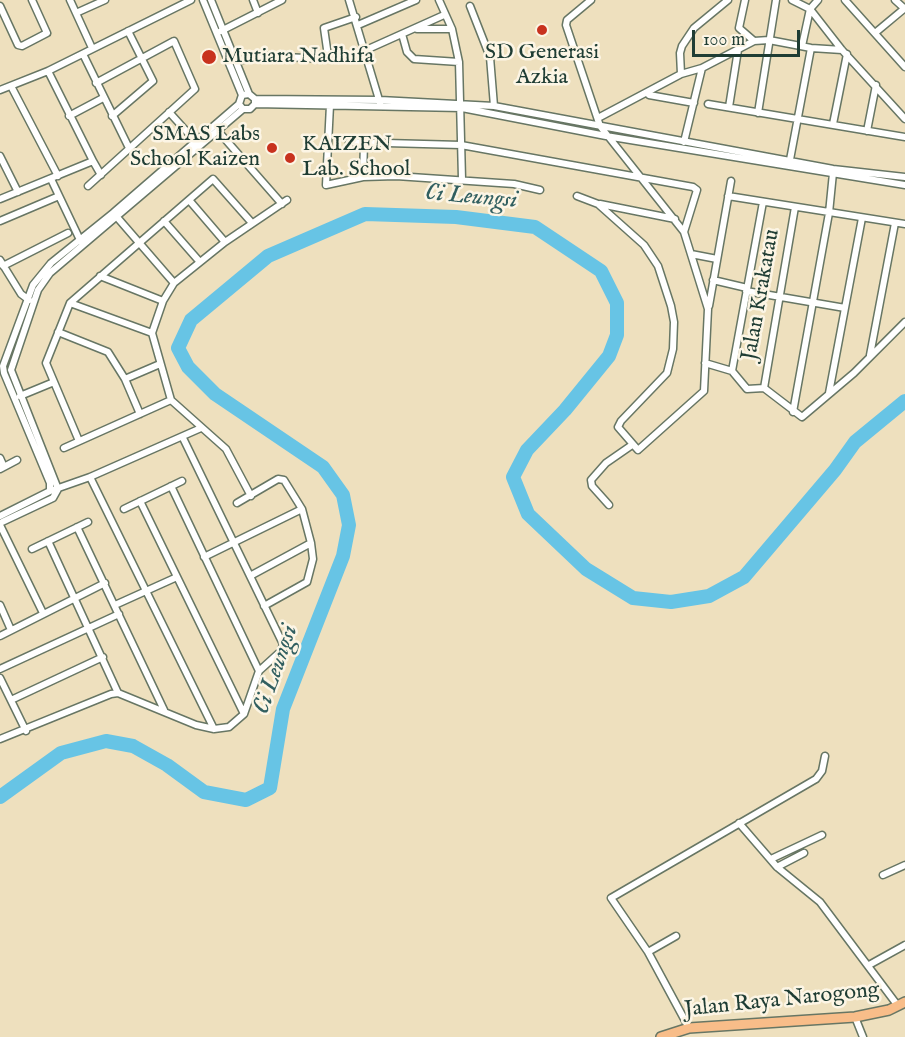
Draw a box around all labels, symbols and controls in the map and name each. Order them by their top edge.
scale bar [695,18,803,56]
marker: SD Generasi Azkia [535,23,549,37]
text: 100 m [703,29,745,52]
place label: SD Generasi Azkia [485,40,599,92]
place label: Mutiara Nadhifa [222,44,374,70]
marker: Mutiara Nadhifa [200,48,218,66]
place label: SMAS Labs School Kaizen [130,122,260,174]
place label: KAIZEN Lab. School [302,132,410,184]
marker: SMAS Labs School Kaizen [265,141,279,155]
marker: KAIZEN Lab. School [283,151,297,165]
water label: Ci Leungsi [424,180,518,216]
street label: Jalan Krakatau [737,227,787,363]
water label: Ci Leungsi [248,622,306,718]
street label: Jalan Raya Narogong [683,978,881,1024]

